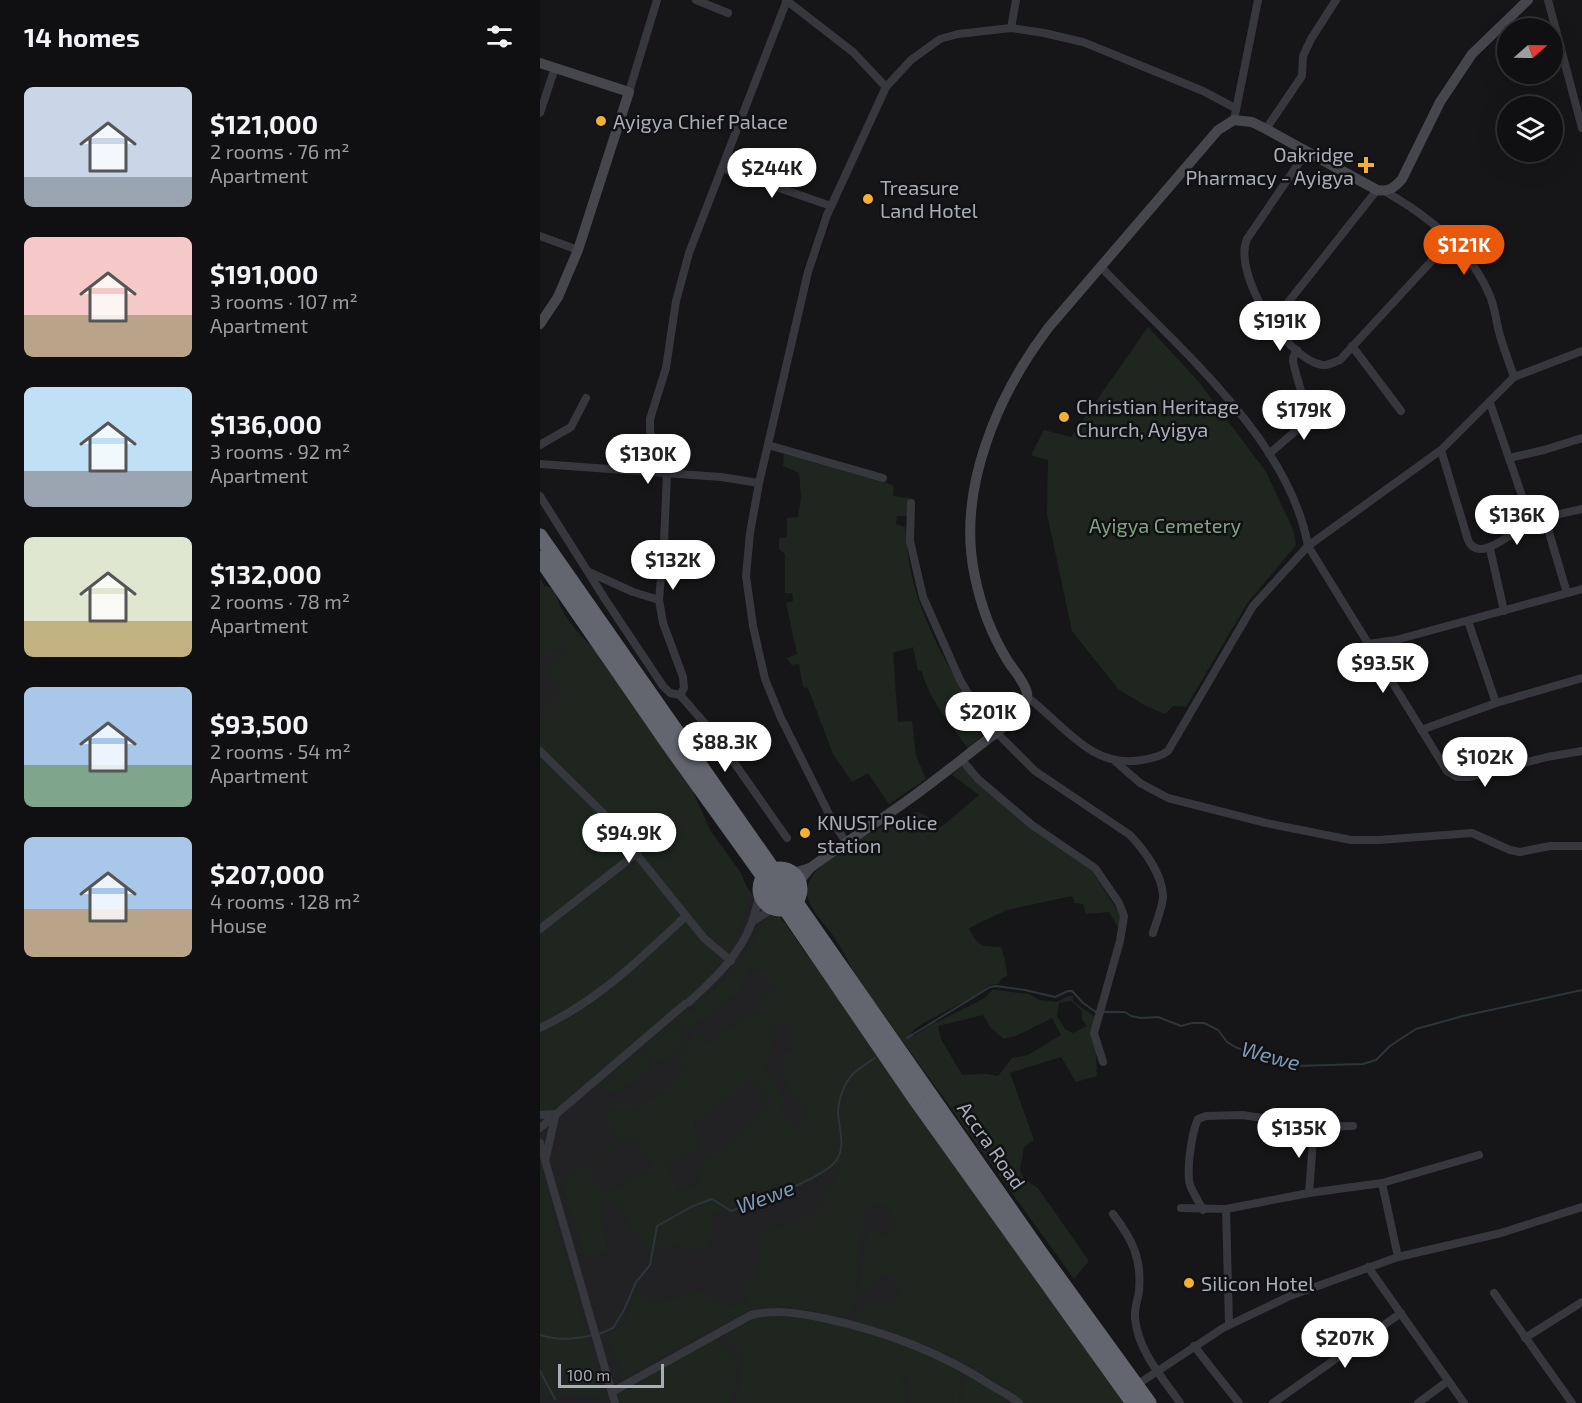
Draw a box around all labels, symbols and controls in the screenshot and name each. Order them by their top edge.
north arrow [1497,18,1563,84]
map controls [1497,18,1563,162]
icon: filters [483,20,516,53]
text: 14 homes [24,21,140,52]
button: layers [1497,96,1563,162]
text: $121,000 [210,108,318,139]
place label: Ayigya Chief Palace [613,109,788,133]
icon: home [72,111,144,183]
marker: Ayigya Chief Palace [594,114,608,128]
text: 2 rooms · 76 m² [210,139,349,163]
place label: Oakridge Pharmacy - Ayigya [1186,142,1354,189]
pin: $244K [730,148,814,199]
text: $244K [741,155,803,179]
marker: Oakridge Pharmacy - Ayigya [1359,158,1373,172]
text: Apartment [210,163,308,187]
place label: Treasure Land Hotel [880,175,978,222]
marker: Treasure Land Hotel [861,192,875,206]
pin: $121K [1422,225,1506,276]
text: $121K [1437,232,1491,256]
text: $191,000 [210,258,318,289]
icon: home [72,261,144,333]
text: 3 rooms · 107 m² [210,289,358,313]
pin: $191K [1238,301,1322,352]
text: $191K [1253,308,1307,332]
text: Apartment [210,313,308,337]
pin: $179K [1262,390,1346,441]
place label: Christian Heritage Church, Ayigya [1076,394,1239,441]
text: $179K [1276,397,1332,421]
text: $136,000 [210,408,322,439]
marker: Christian Heritage Church, Ayigya [1057,410,1071,424]
icon: home [72,411,144,483]
pin: $130K [606,434,690,485]
text: 3 rooms · 92 m² [210,439,350,463]
text: $130K [620,441,676,465]
text: Apartment [210,463,308,487]
pin: $136K [1475,495,1559,546]
text: $136K [1489,502,1545,526]
park label: Ayigya Cemetery [1089,513,1241,537]
pin: $132K [631,540,715,591]
text: $132K [645,547,701,571]
text: $132,000 [210,558,322,589]
icon: home [72,561,144,633]
text: 2 rooms · 78 m² [210,589,350,613]
text: Apartment [210,613,308,637]
pin: $93.5K [1334,643,1432,694]
text: $93.5K [1351,650,1415,674]
pin: $201K [946,692,1030,743]
text: $201K [959,699,1017,723]
text: $93,500 [210,708,309,739]
icon: home [72,711,144,783]
pin: $88.3K [676,722,774,773]
text: $88.3K [692,729,758,753]
pin: $102K [1443,737,1527,788]
text: 2 rooms · 54 m² [210,739,351,763]
text: $102K [1456,744,1514,768]
text: Apartment [210,763,308,787]
place label: KNUST Police station [817,810,937,857]
pin: $94.9K [580,813,678,864]
text: $94.9K [596,820,662,844]
marker: KNUST Police station [798,826,812,840]
text: $207,000 [210,858,325,889]
icon: home [72,861,144,933]
text: 4 rooms · 128 m² [210,889,360,913]
text: House [210,913,267,937]
water label: Wewe [1239,1035,1303,1075]
street label: Accra Road [953,1097,1031,1193]
pin: $135K [1257,1108,1341,1159]
text: $135K [1271,1115,1327,1139]
water label: Wewe [733,1174,797,1218]
place label: Silicon Hotel [1201,1271,1314,1295]
marker: Silicon Hotel [1182,1276,1196,1290]
pin: $207K [1303,1318,1387,1369]
text: $207K [1315,1325,1375,1349]
scale bar [558,1361,664,1388]
text: 100 m [567,1365,610,1384]

